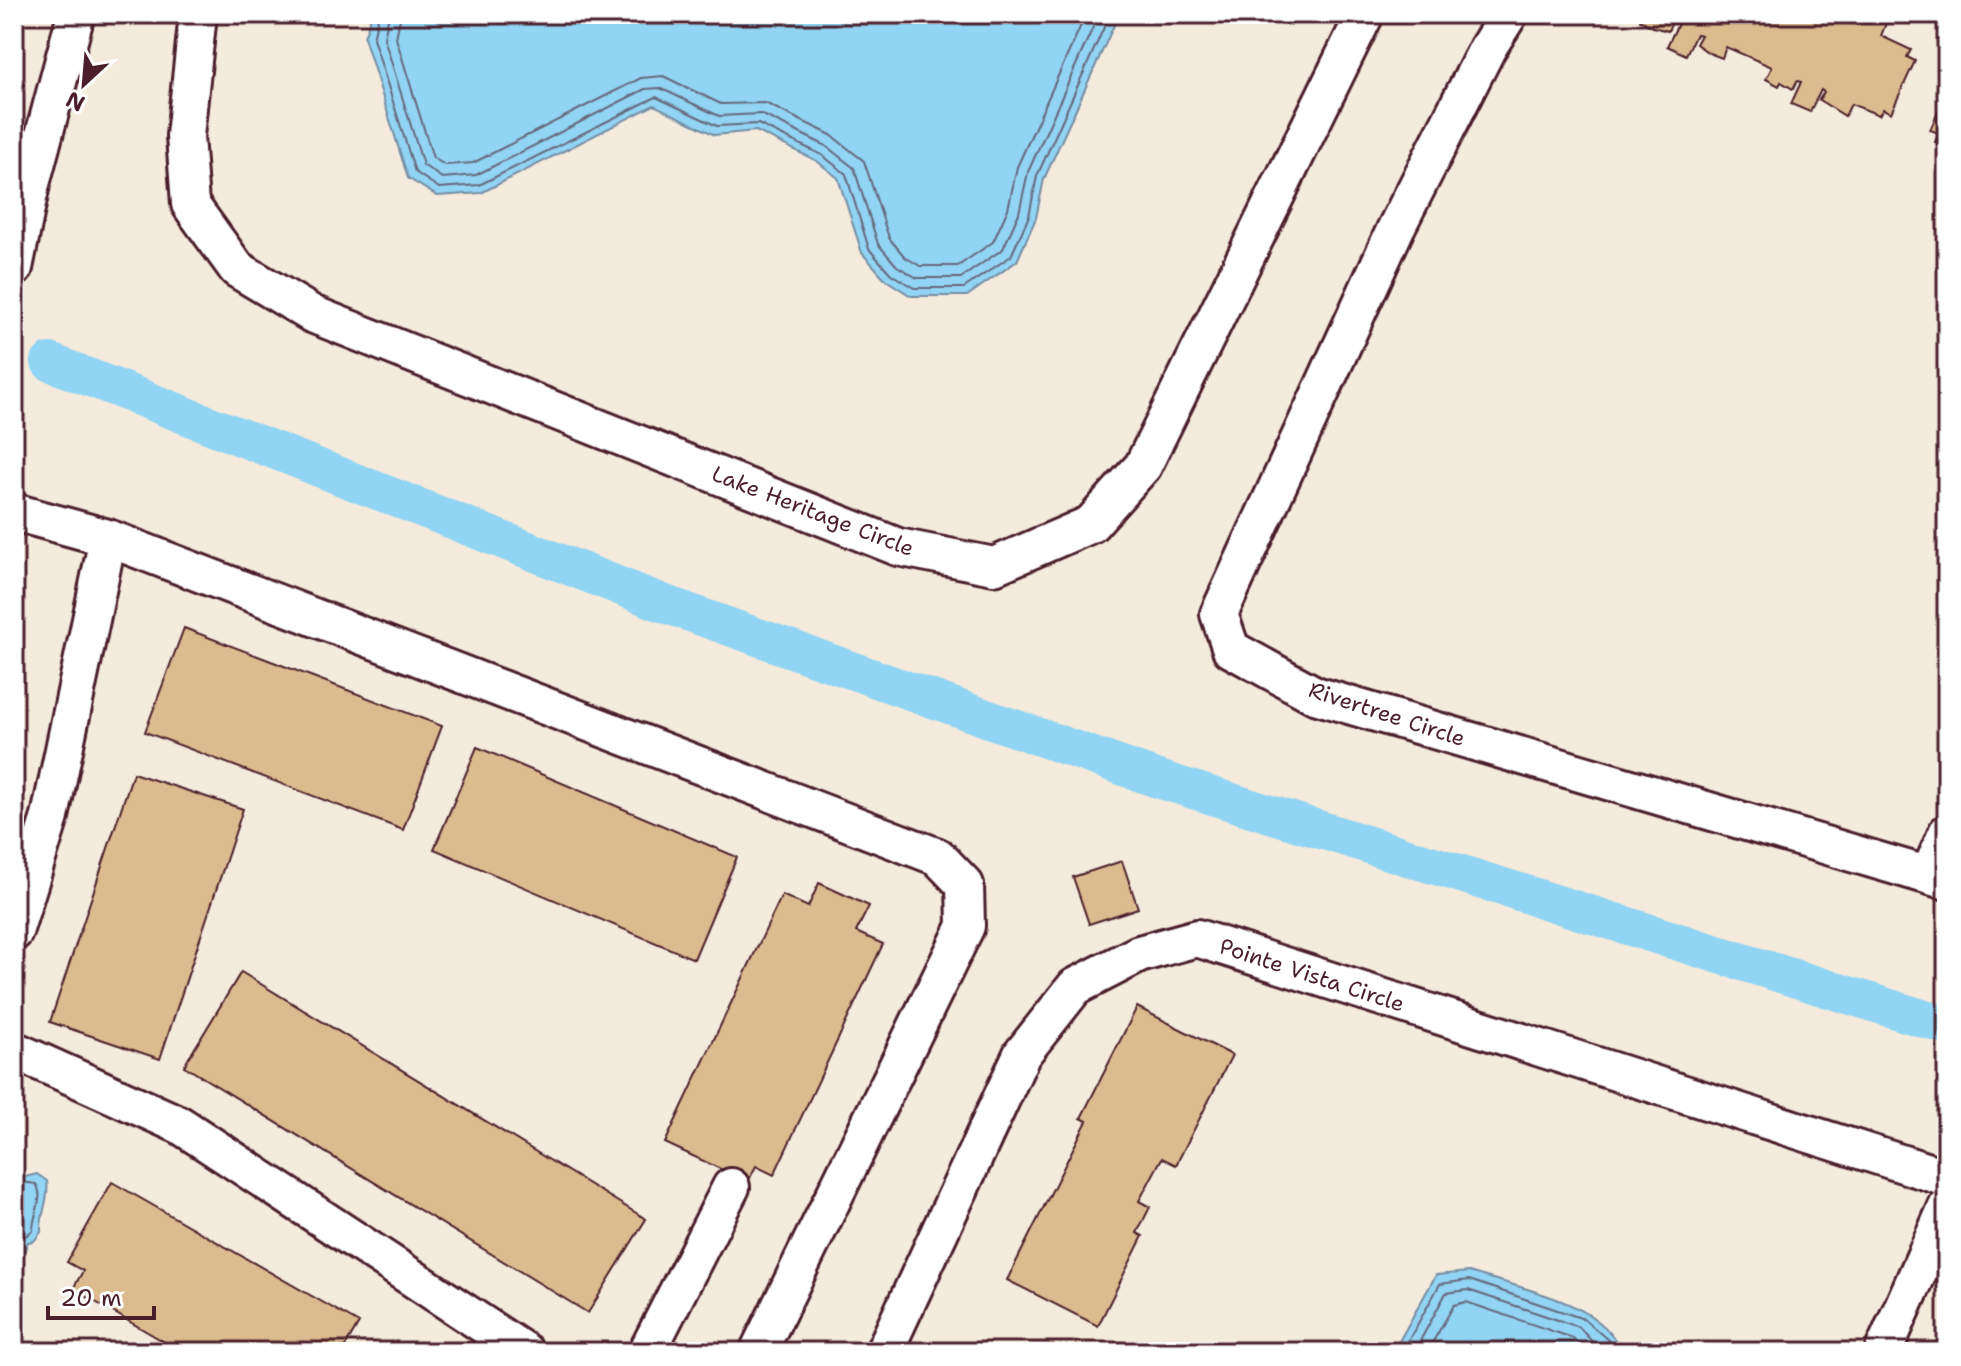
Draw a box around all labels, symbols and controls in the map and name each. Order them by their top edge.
north arrow [44,44,124,124]
text: N [61,85,90,118]
street label: Lake Heritage Circle [708,459,918,563]
street label: Rivertree Circle [1305,675,1469,753]
street label: Pointe Vista Circle [1216,931,1408,1019]
scale bar [48,1270,154,1320]
text: 20 m [60,1282,122,1314]

